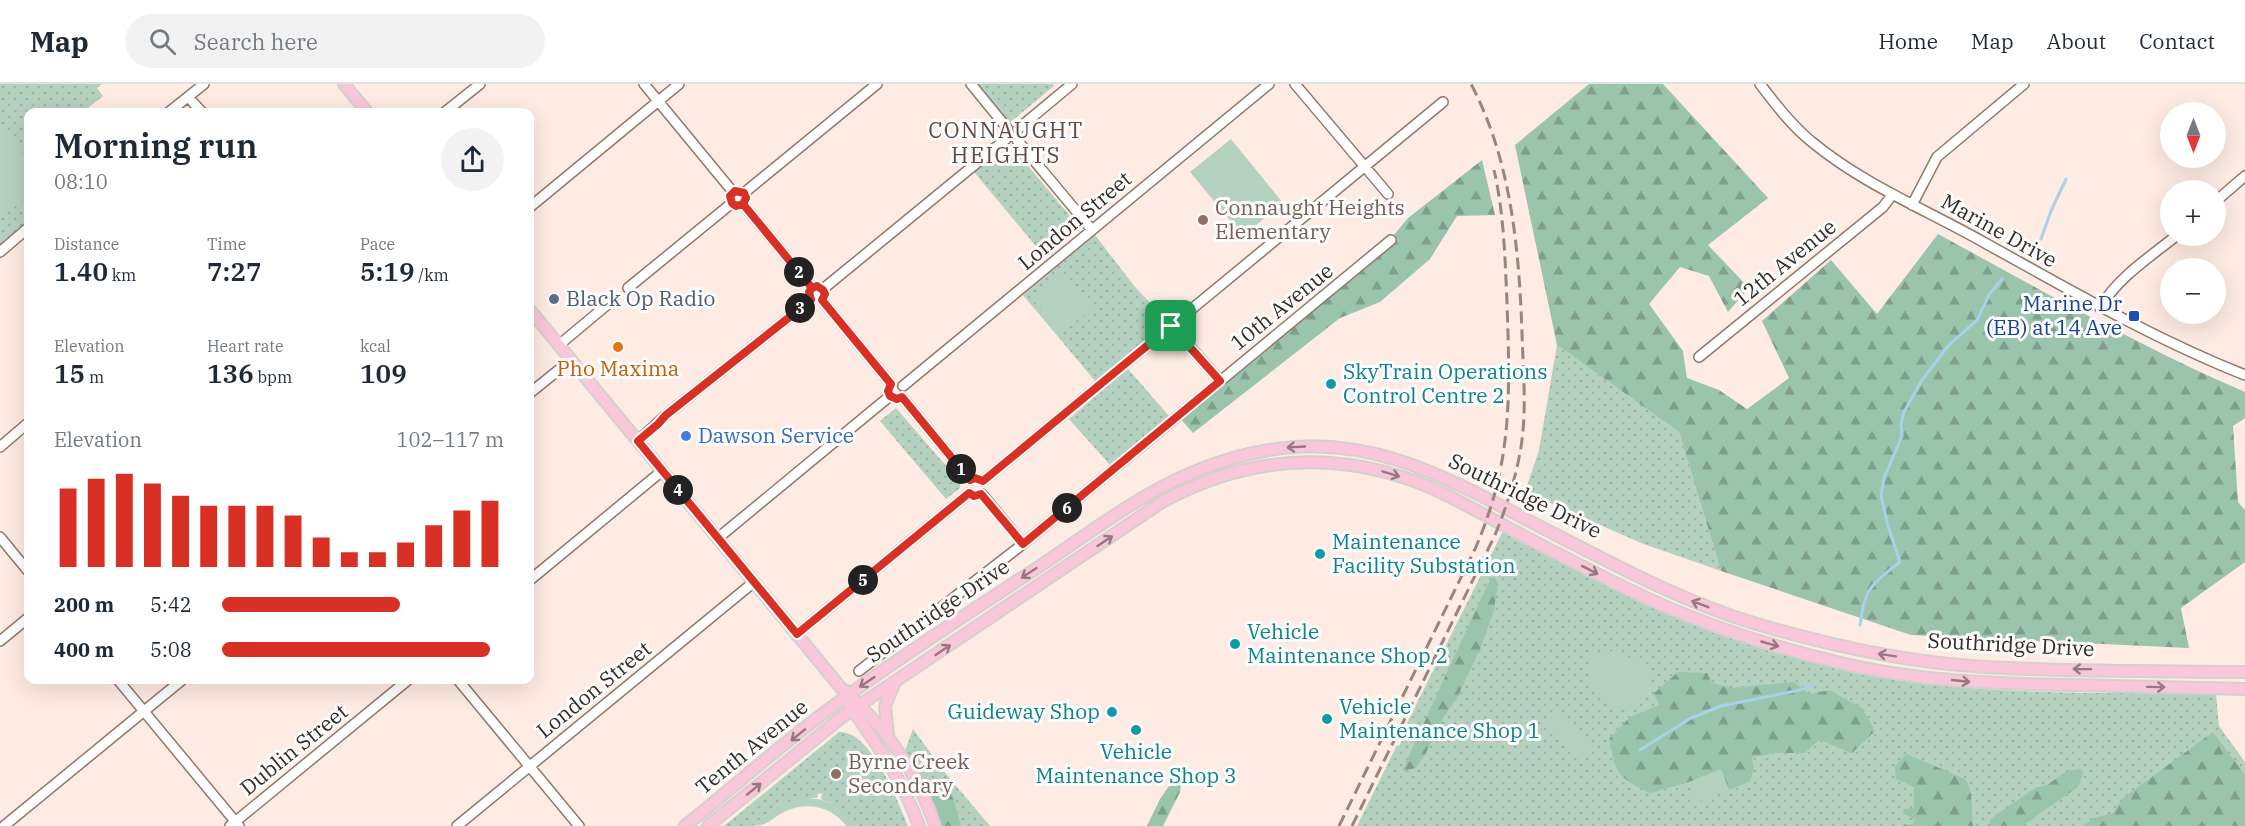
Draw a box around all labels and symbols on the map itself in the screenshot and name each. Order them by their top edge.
north arrow [2160,102,2226,168]
district label: CONNAUGHT HEIGHTS [928,115,1084,169]
street label: London Street [1012,165,1137,276]
street label: Marine Drive [1937,187,2062,273]
place label: Connaught Heights Elementary [1215,193,1405,245]
street label: 12th Avenue [1727,212,1842,312]
marker: Connaught Heights Elementary [1196,213,1210,227]
street label: 10th Avenue [1224,256,1339,356]
pin: 2 [784,257,814,287]
place label: Black Op Radio [566,284,715,312]
place label: Marine Dr (EB) at 14 Ave [1986,289,2123,341]
marker: Black Op Radio [547,292,561,306]
pin: 3 [785,293,815,323]
pin [1145,300,1196,351]
marker: Marine Dr (EB) at 14 Ave [2127,309,2141,323]
marker: Pho Maxima [611,340,625,354]
place label: Pho Maxima [557,354,679,382]
place label: SkyTrain Operations Control Centre 2 [1343,357,1547,409]
marker: SkyTrain Operations Control Centre 2 [1324,377,1338,391]
place label: Dawson Service [698,421,854,449]
marker: Dawson Service [679,429,693,443]
one-way arrow [1287,442,1307,453]
street label: Southridge Drive [1444,446,1607,544]
pin: 1 [946,454,976,484]
one-way arrow [1381,469,1400,480]
pin: 4 [663,475,693,505]
pin: 6 [1052,493,1082,523]
place label: Maintenance Facility Substation [1332,527,1516,579]
one-way arrow [1096,535,1112,547]
marker: Maintenance Facility Substation [1313,547,1327,561]
street label: Southridge Drive [860,552,1014,668]
one-way arrow [1581,564,1598,576]
pin: 5 [848,565,878,595]
one-way arrow [1021,567,1038,579]
one-way arrow [1691,597,1709,608]
place label: Vehicle Maintenance Shop 2 [1247,617,1448,669]
street label: Southridge Drive [1927,626,2095,662]
street label: London Street [530,634,656,744]
marker: Vehicle Maintenance Shop 2 [1228,637,1242,651]
one-way arrow [1760,639,1779,650]
one-way arrow [934,644,951,656]
one-way arrow [1878,650,1898,661]
one-way arrow [2072,663,2092,675]
one-way arrow [859,676,876,688]
one-way arrow [1951,676,1970,687]
one-way arrow [2145,681,2165,693]
street label: Tenth Avenue [689,692,813,800]
place label: Vehicle Maintenance Shop 1 [1339,692,1540,744]
street label: Dublin Street [234,697,353,801]
place label: Guideway Shop [948,697,1100,725]
marker: Guideway Shop [1105,705,1119,719]
marker: Vehicle Maintenance Shop 1 [1320,712,1334,726]
marker: Vehicle Maintenance Shop 3 [1129,723,1143,737]
one-way arrow [790,728,806,741]
place label: Vehicle Maintenance Shop 3 [1035,737,1237,789]
place label: Byrne Creek Secondary [848,747,970,799]
marker: Byrne Creek Secondary [829,767,843,781]
one-way arrow [745,783,761,796]

